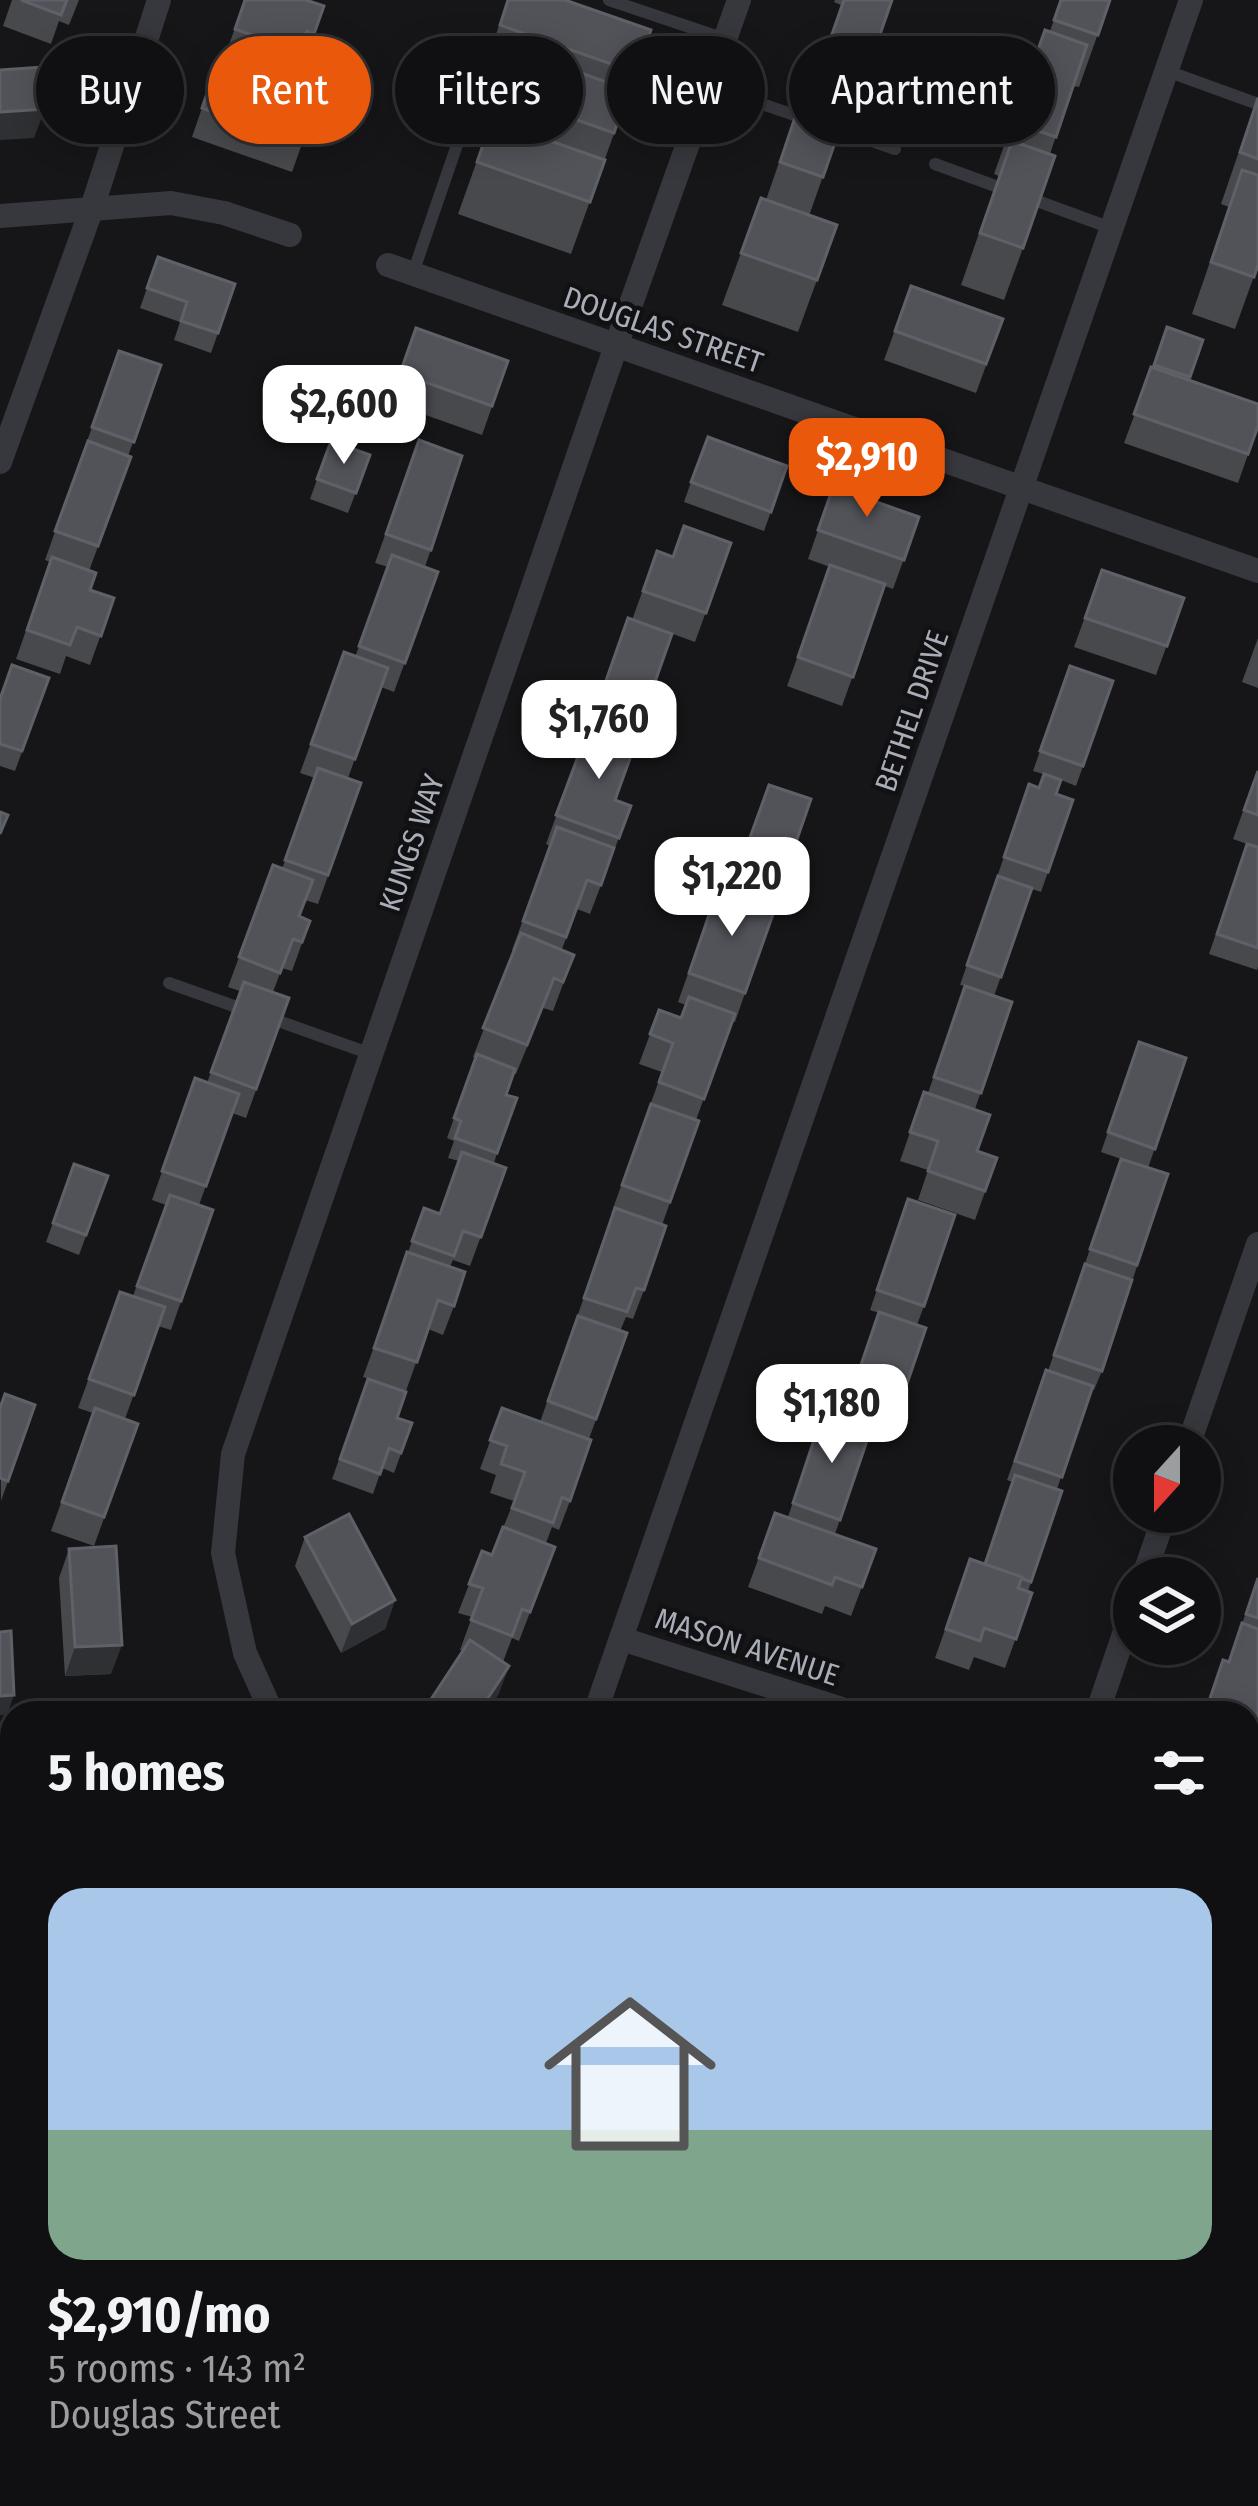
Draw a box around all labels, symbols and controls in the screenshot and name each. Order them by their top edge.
chip: Buy [36,36,184,144]
chip: Rent [208,36,371,144]
chip: Filters [395,36,583,144]
chip: New [607,36,765,144]
chip: Apartment [789,36,1055,144]
street label: DOUGLAS STREET [559,279,768,381]
pin: $2,600 [246,365,442,467]
text: $2,600 [290,381,398,427]
pin: $2,910 [769,418,965,520]
text: $2,910 [816,434,918,480]
street label: BETHEL DRIVE [868,626,956,796]
pin: $1,760 [501,680,697,782]
text: $1,760 [549,696,649,742]
street label: KUNGS WAY [372,770,452,916]
pin: $1,220 [634,837,830,939]
text: $1,220 [682,853,782,899]
pin: $1,180 [734,1364,930,1466]
text: $1,180 [783,1380,881,1426]
north arrow [1113,1425,1221,1533]
map controls [1113,1425,1221,1665]
button: layers [1113,1557,1221,1665]
street label: MASON AVENUE [651,1600,843,1694]
icon: filters [1146,1740,1212,1806]
text: 5 homes [48,1742,225,1804]
icon: home [522,1966,738,2182]
text: $2,910/mo [48,2284,270,2346]
text: 5 rooms · 143 m² [48,2346,306,2392]
text: Douglas Street [48,2392,281,2438]

